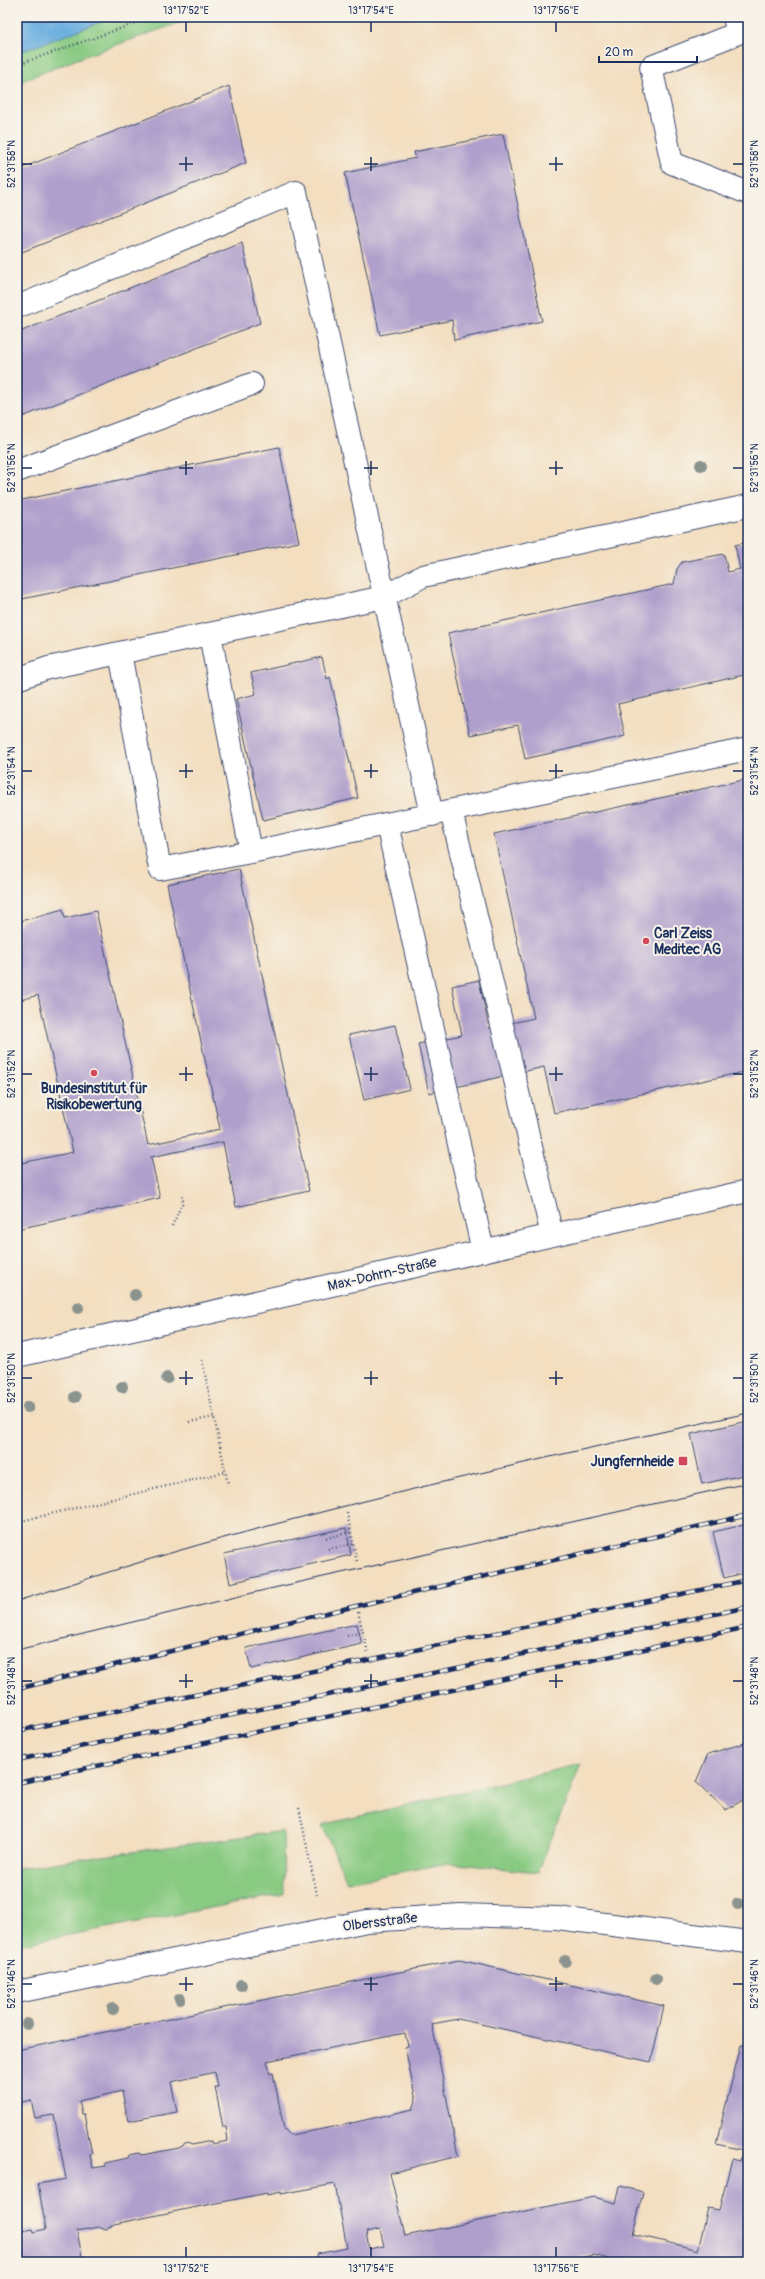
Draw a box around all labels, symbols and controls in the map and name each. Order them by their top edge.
text: 13°17'52"E [163,5,209,17]
text: 13°17'54"E [348,5,394,17]
text: 13°17'56"E [533,5,579,17]
scale bar [599,38,697,64]
text: 20 m [605,45,634,60]
text: 52°31'58"N [6,140,18,188]
text: 52°31'58"N [749,140,761,188]
text: 52°31'56"N [6,443,18,492]
text: 52°31'56"N [749,443,761,492]
text: 52°31'54"N [6,746,18,795]
text: 52°31'54"N [749,746,761,795]
place label: Carl Zeiss Meditec AG [654,925,721,958]
marker: Carl Zeiss Meditec AG [641,936,651,946]
text: 52°31'52"N [6,1049,18,1098]
text: 52°31'52"N [749,1049,761,1098]
marker: Bundesinstitut für Risikobewertung [89,1068,99,1078]
place label: Bundesinstitut für Risikobewertung [41,1080,148,1113]
street label: Max-Dohrn-Straße [326,1253,438,1295]
text: 52°31'50"N [6,1353,18,1403]
text: 52°31'50"N [749,1353,761,1403]
place label: Jungfernheide [591,1453,675,1470]
marker: Jungfernheide [677,1455,689,1467]
text: 52°31'48"N [6,1657,18,1705]
text: 52°31'48"N [749,1657,761,1705]
street label: Olbersstraße [342,1909,418,1935]
text: 52°31'46"N [6,1959,18,2009]
text: 52°31'46"N [749,1959,761,2009]
text: 13°17'52"E [163,2263,209,2275]
text: 13°17'54"E [348,2263,394,2275]
text: 13°17'56"E [533,2263,579,2275]

